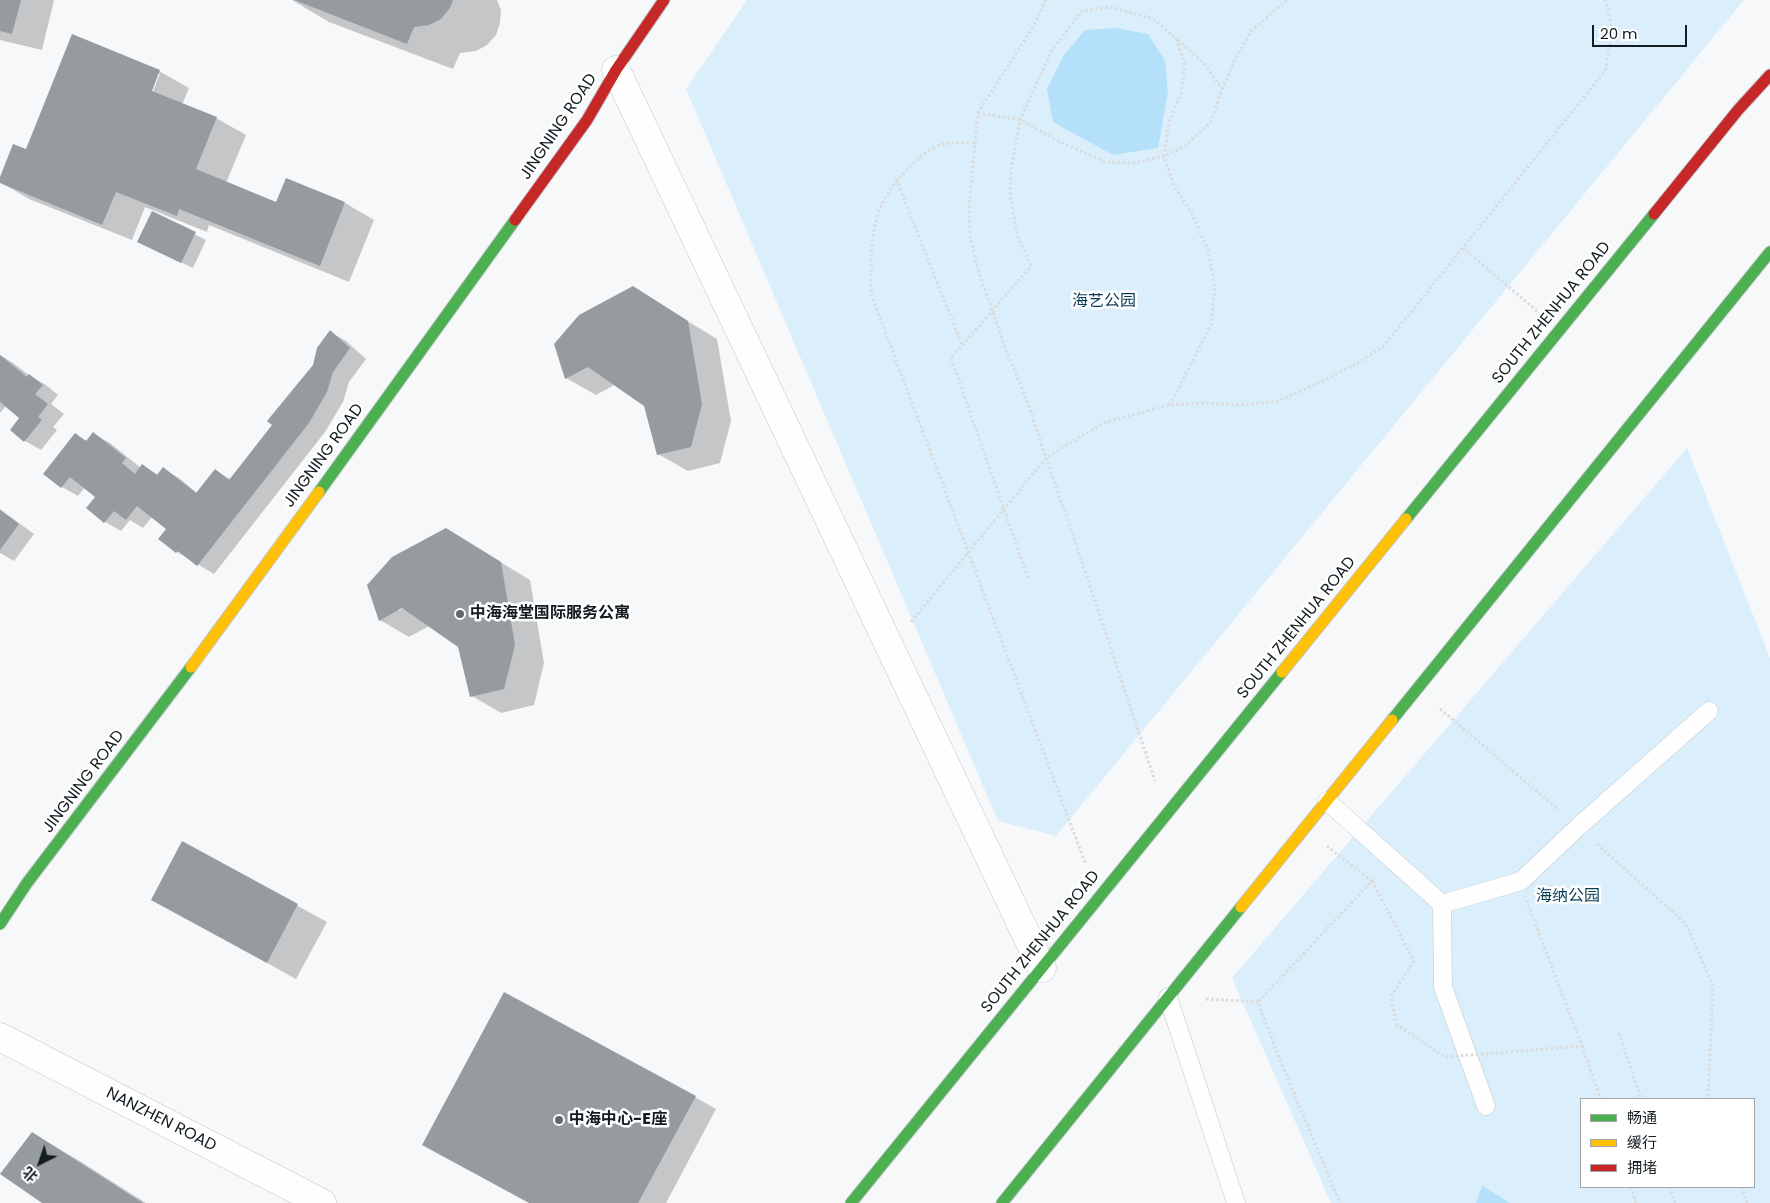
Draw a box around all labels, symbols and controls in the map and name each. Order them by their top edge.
scale bar [1595,15,1690,47]
text: 20 m [1600,23,1638,44]
street label: JINGNING ROAD [516,70,602,184]
street label: SOUTH ZHENHUA ROAD [1489,238,1615,388]
park label: 海艺公园 [1072,292,1136,312]
street label: JINGNING ROAD [280,400,368,512]
street label: SOUTH ZHENHUA ROAD [1234,553,1360,703]
place label: 中海海堂国际服务公寓 [470,604,630,624]
marker: 中海海堂国际服务公寓 [454,608,466,620]
street label: JINGNING ROAD [39,727,129,837]
street label: SOUTH ZHENHUA ROAD [978,867,1104,1017]
park label: 海纳公园 [1536,887,1600,907]
street label: NANZHEN ROAD [103,1084,219,1156]
legend [1580,1098,1755,1188]
text: 畅通 [1627,1107,1657,1128]
place label: 中海中心-E座 [569,1110,667,1130]
marker: 中海中心-E座 [553,1114,565,1126]
text: 缓行 [1627,1132,1657,1153]
north arrow [15,1138,65,1188]
text: 拥堵 [1627,1157,1657,1178]
text: 北 [18,1162,42,1186]

